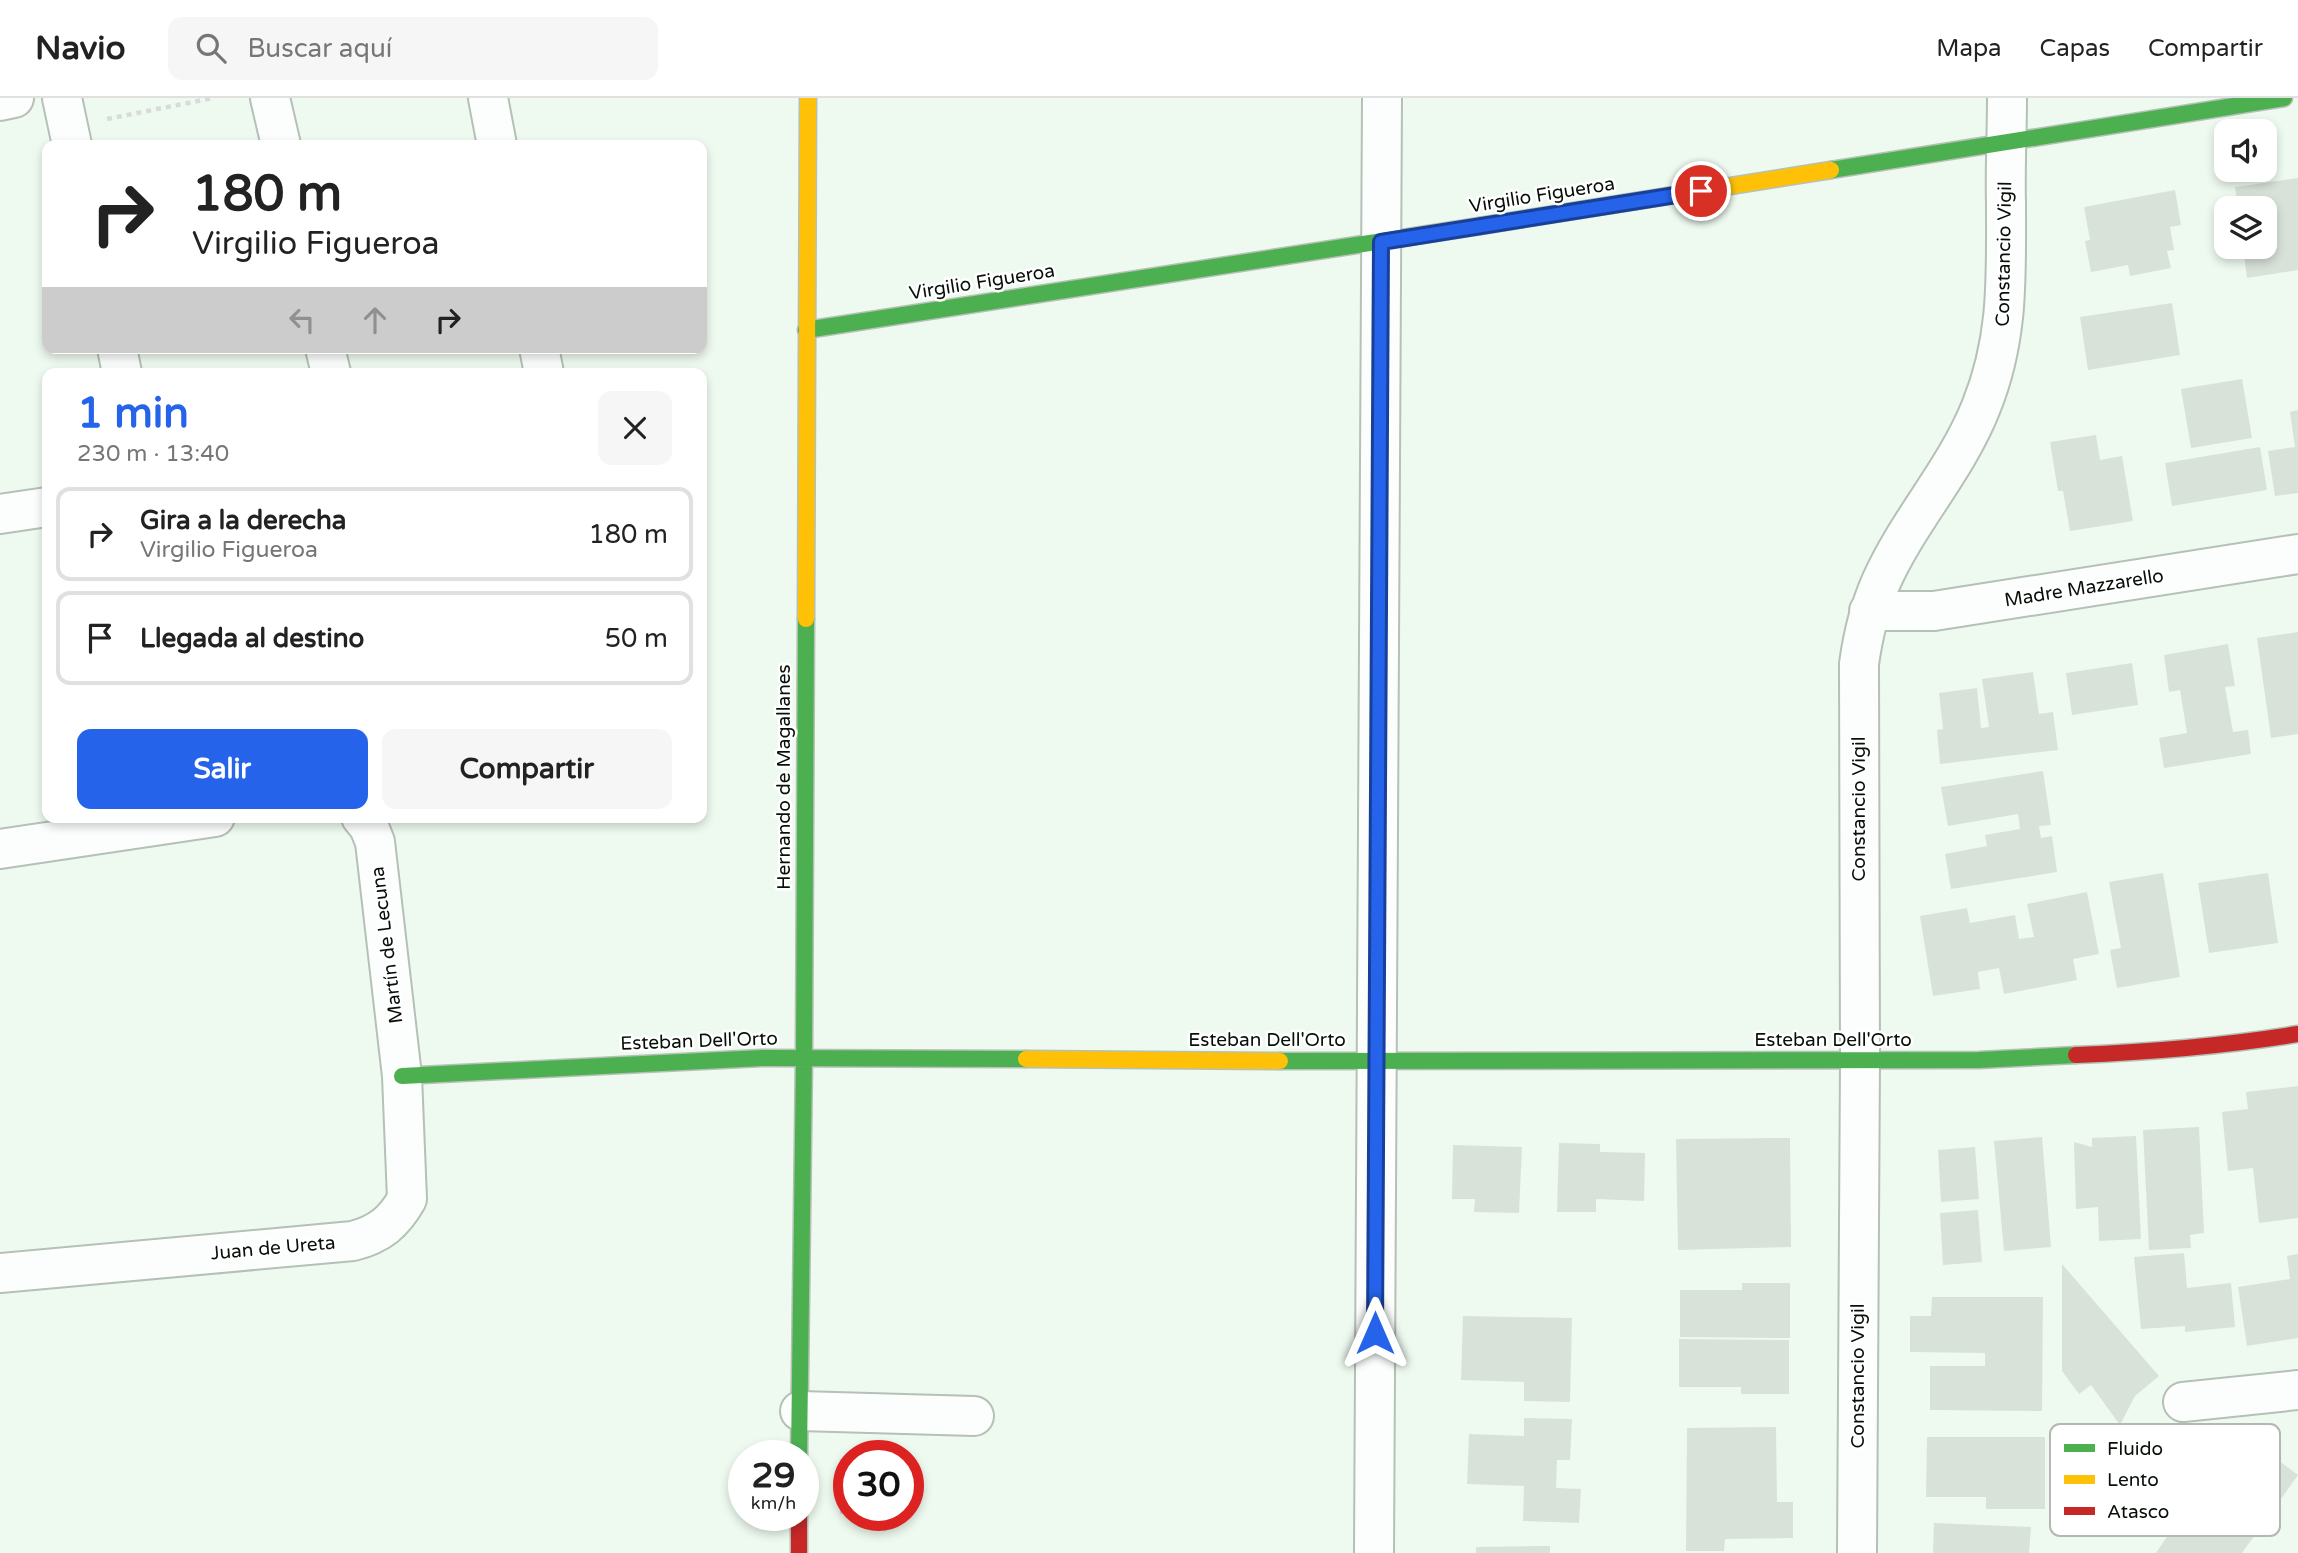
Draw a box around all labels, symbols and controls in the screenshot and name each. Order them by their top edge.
search box [168,17,658,80]
text: Navio [35,29,126,68]
icon: search [192,29,230,67]
text: Buscar aquí [248,33,392,64]
text: Mapa [1936,34,2002,63]
text: Capas [2040,34,2110,63]
text: Compartir [2148,34,2263,63]
map controls [2214,119,2277,259]
button: sound [2214,119,2277,182]
pin [1671,161,1731,221]
text: 180 m [192,165,342,224]
icon: right [77,168,168,259]
icon: arrive [1682,172,1720,210]
street label: Virgilio Figueroa [1468,173,1616,217]
street label: Constancio Vigil [1992,181,2016,327]
button: layers [2214,196,2277,259]
text: Virgilio Figueroa [192,225,440,263]
street label: Virgilio Figueroa [908,260,1056,304]
icon: left [283,301,321,339]
icon: ahead [356,301,394,339]
icon: right [429,301,467,339]
text: 1 min [77,388,189,439]
button: close [598,391,672,465]
text: 230 m · 13:40 [77,440,229,468]
text: Gira a la derecha [140,505,346,536]
icon: right [81,515,119,553]
text: 180 m [588,519,668,550]
text: Virgilio Figueroa [140,536,318,564]
street label: Madre Mazzarello [2003,565,2165,611]
icon: arrive [81,619,119,657]
text: Llegada al destino [140,623,364,654]
text: 50 m [605,623,668,654]
street label: Hernando de Magallanes [773,664,795,890]
button: Salir [77,729,368,809]
button: Compartir [382,729,672,809]
street label: Constancio Vigil [1848,736,1870,882]
street label: Martín de Lecuna [366,865,408,1025]
street label: Esteban Dell'Orto [620,1027,778,1055]
street label: Esteban Dell'Orto [1188,1029,1346,1051]
street label: Esteban Dell'Orto [1754,1029,1912,1051]
street label: Juan de Ureta [210,1232,336,1264]
position arrow [1338,1296,1412,1370]
street label: Constancio Vigil [1847,1303,1869,1449]
legend [2050,1424,2280,1536]
text: Fluido [2107,1438,2163,1460]
speed limit sign: 30 [833,1440,924,1531]
text: 29 [752,1455,795,1497]
text: Lento [2107,1469,2159,1491]
text: km/h [751,1492,796,1514]
text: Atasco [2107,1501,2169,1523]

